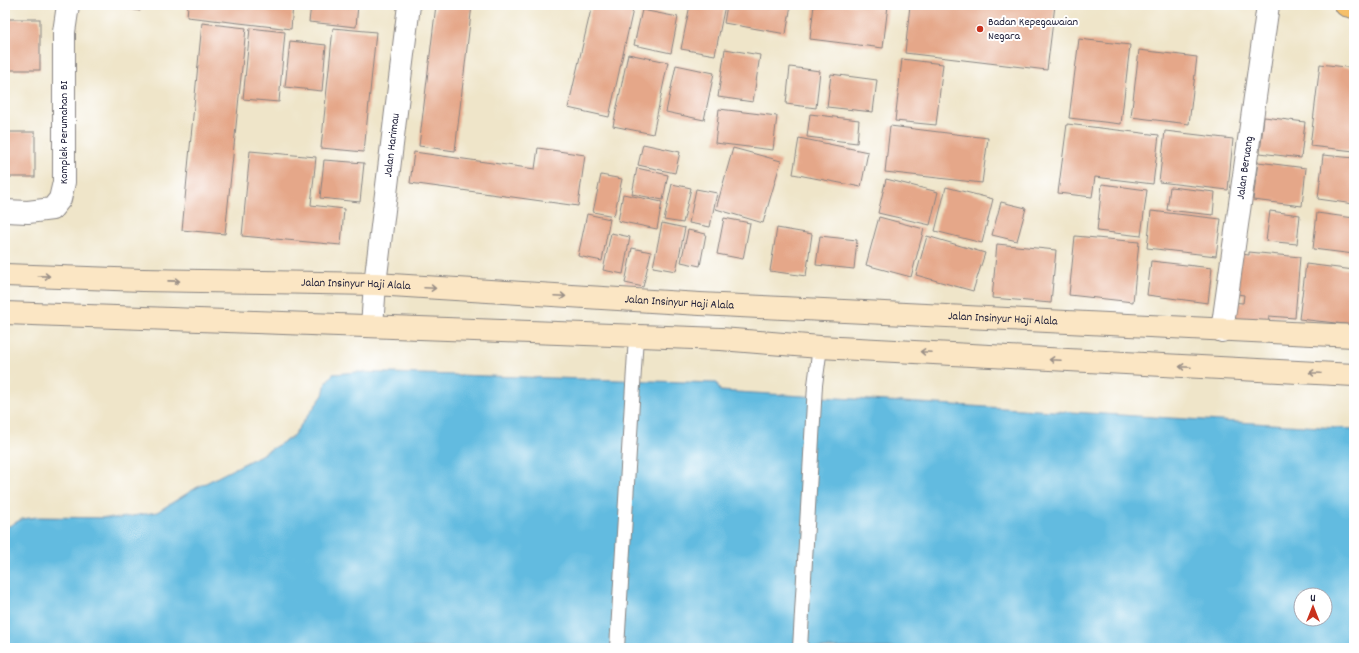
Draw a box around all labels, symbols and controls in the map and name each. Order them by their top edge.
place label: Badan Kepegawaian Negara [988,14,1079,45]
marker: Badan Kepegawaian Negara [975,24,985,34]
street label: Komplek Perumahan BI [56,80,73,184]
street label: Jalan Harimau [380,112,404,178]
street label: Jalan Beruang [1232,135,1258,200]
one-way arrow [37,273,50,280]
street label: Jalan Insinyur Haji Alala [301,274,412,295]
one-way arrow [167,277,180,285]
one-way arrow [423,284,436,291]
street label: Jalan Insinyur Haji Alala [624,291,735,314]
one-way arrow [553,292,566,299]
street label: Jalan Insinyur Haji Alala [948,308,1058,330]
one-way arrow [920,349,933,356]
one-way arrow [1049,356,1062,363]
one-way arrow [1179,363,1192,370]
one-way arrow [1309,369,1322,377]
north arrow [1293,587,1333,627]
text: U [1310,591,1316,607]

